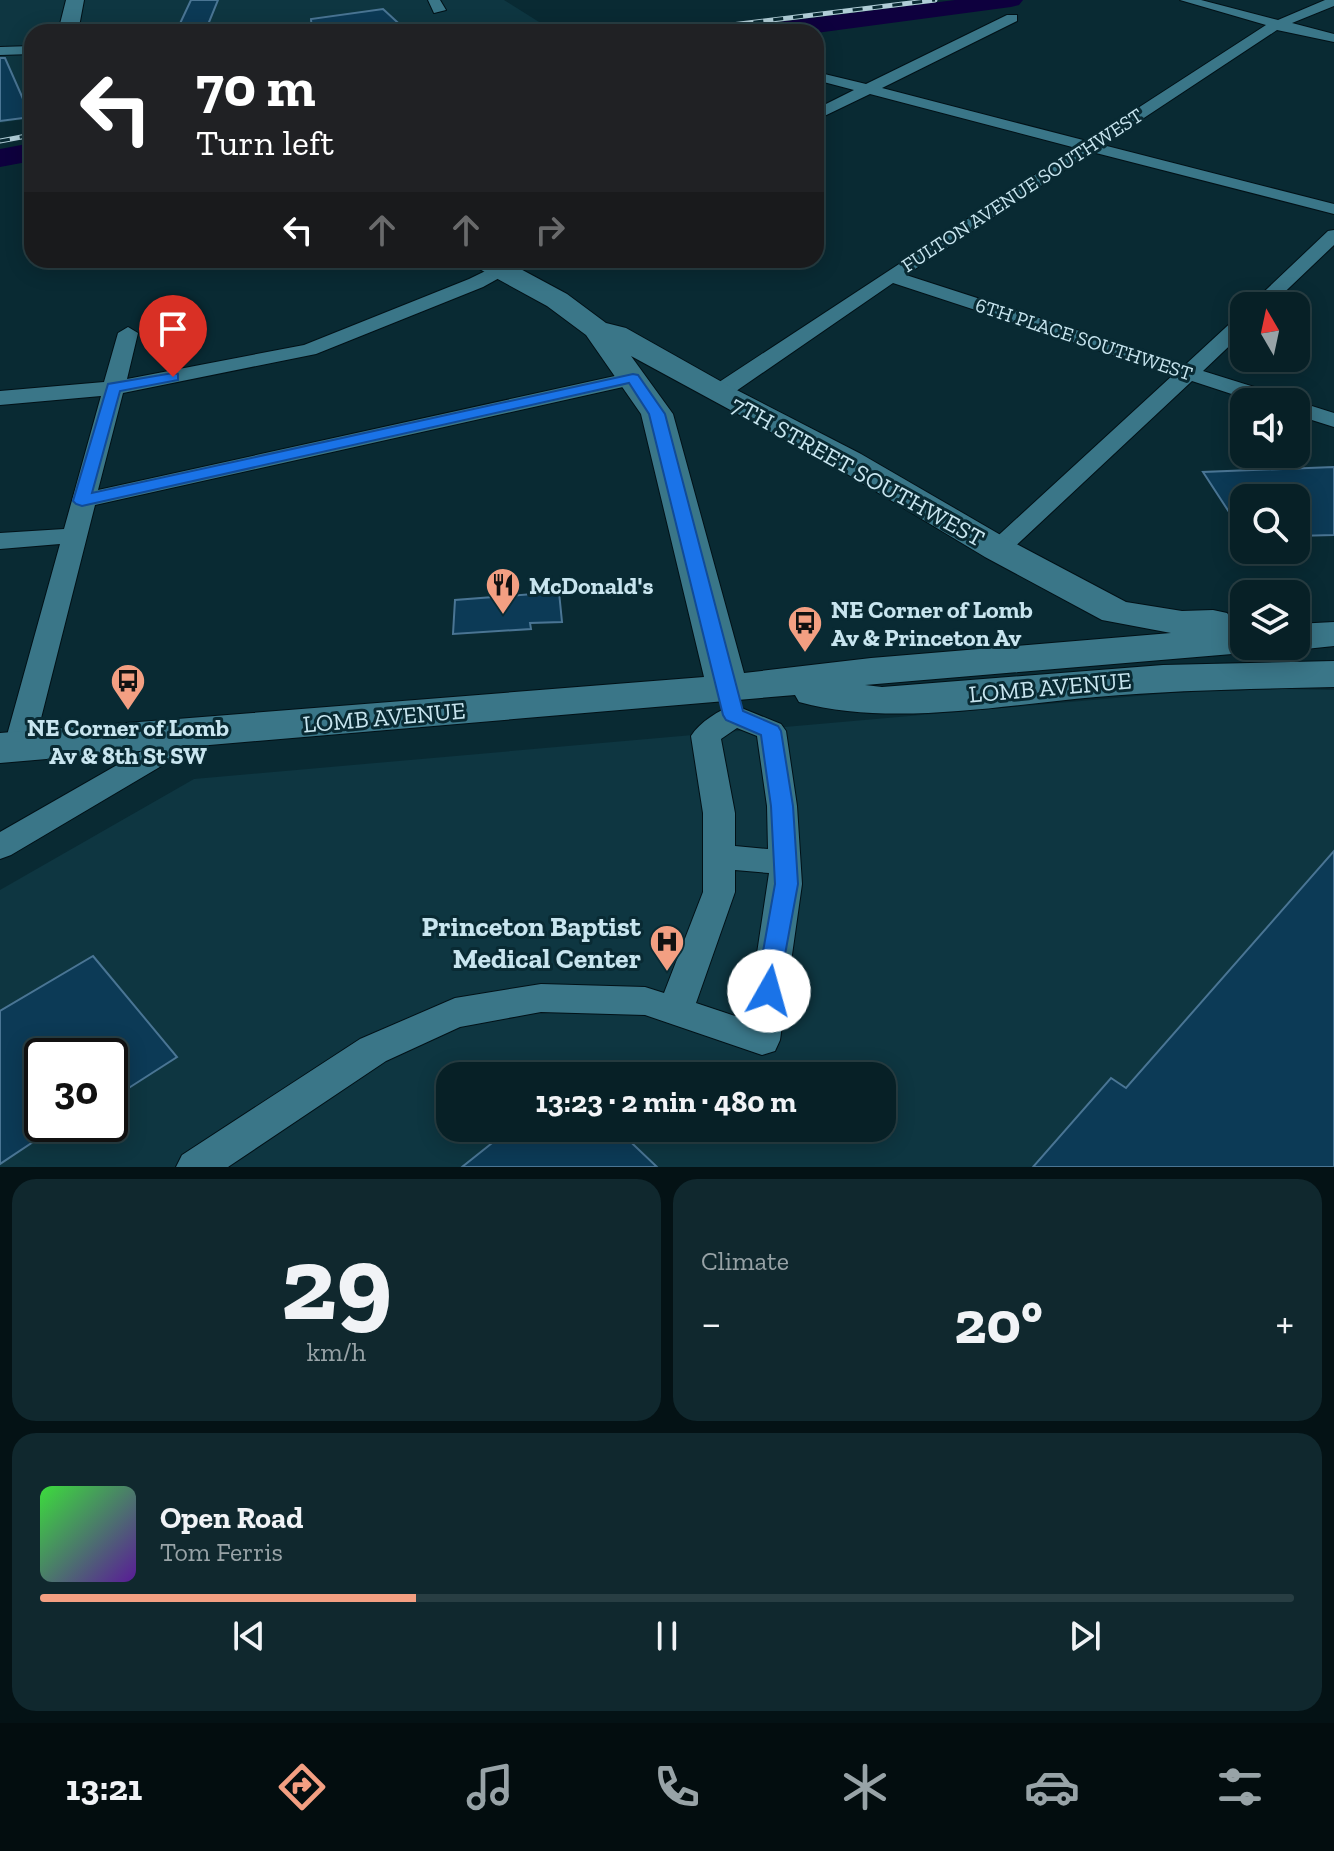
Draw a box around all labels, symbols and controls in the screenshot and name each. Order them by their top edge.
text: 70 m [196,53,316,120]
icon: left [64,56,168,160]
street label: FULTON AVENUE SOUTHWEST [897,103,1147,277]
text: Turn left [196,121,334,164]
icon: left [276,208,320,252]
icon: ahead [360,208,404,252]
icon: ahead [444,208,488,252]
icon: right [528,208,572,252]
north arrow [1230,292,1310,372]
map controls [1230,292,1310,660]
street label: 6TH PLACE SOUTHWEST [972,293,1196,385]
pin [139,295,207,377]
icon: arrive [151,307,195,351]
button: sound [1230,388,1310,468]
street label: 7TH STREET SOUTHWEST [726,389,990,553]
button: search [1230,484,1310,564]
restaurant icon: McDonald's [484,566,522,616]
place label: McDonald's [529,571,653,600]
button: layers [1230,580,1310,660]
place label: NE Corner of Lomb Av & Princeton Av [831,595,1033,652]
bus stop icon: NE Corner of Lomb Av & Princeton Av [786,604,824,654]
bus stop icon: NE Corner of Lomb Av & 8th St SW [109,662,147,712]
street label: LOMB AVENUE [967,665,1133,709]
street label: LOMB AVENUE [301,695,467,739]
place label: NE Corner of Lomb Av & 8th St SW [27,713,229,770]
place label: Princeton Baptist Medical Center [422,910,642,975]
hospital icon: Princeton Baptist Medical Center [648,923,686,973]
position arrow [727,949,811,1033]
speed limit sign: 30 [24,1038,128,1142]
text: 13:23 · 2 min · 480 m [535,1084,797,1120]
text: 29 [281,1221,392,1346]
text: Climate [701,1245,789,1277]
text: 20° [954,1286,1043,1358]
text: − [701,1296,722,1349]
text: + [1275,1296,1294,1349]
text: km/h [307,1336,366,1368]
text: Open Road [160,1500,303,1536]
text: Tom Ferris [160,1536,283,1568]
icon: previous [227,1614,271,1658]
icon: pause [645,1614,689,1658]
icon: next [1063,1614,1107,1658]
icon: directions [274,1759,330,1815]
icon: music [462,1759,518,1815]
icon: phone [649,1759,705,1815]
icon: climate [837,1759,893,1815]
icon: car [1024,1759,1080,1815]
icon: filters [1212,1759,1268,1815]
text: 13:21 [66,1766,142,1809]

